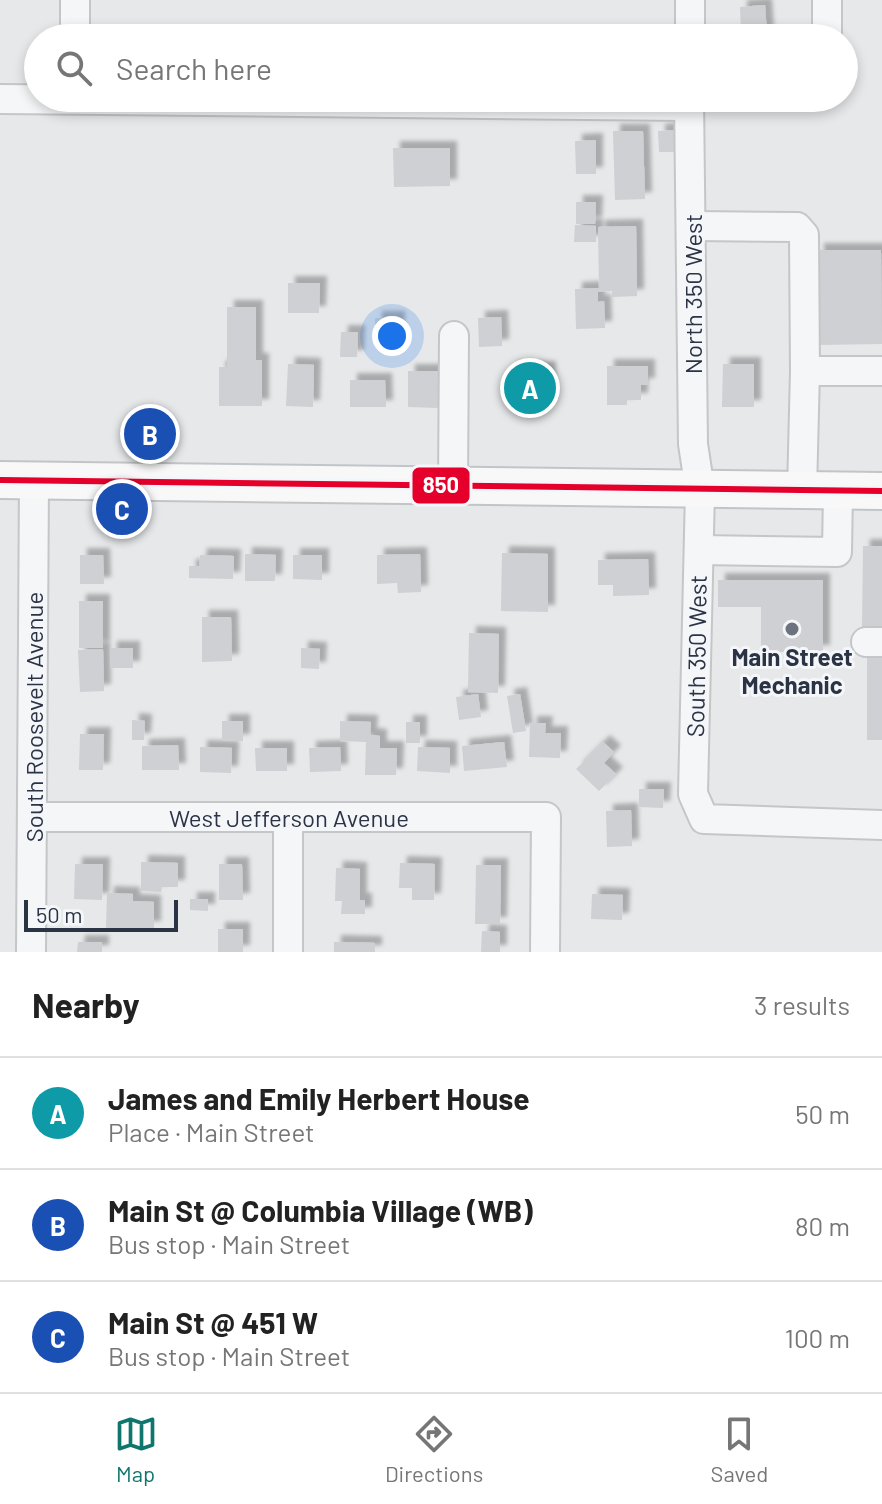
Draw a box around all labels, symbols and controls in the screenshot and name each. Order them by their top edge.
search box [24,24,858,112]
icon: search [52,46,96,90]
text: Search here [116,50,272,86]
street label: North 350 West [678,214,707,374]
your location [372,316,412,356]
pin: A [504,358,556,418]
pin: B [124,404,176,464]
line badge: 850 [411,466,471,505]
text: 850 [423,471,459,497]
pin: C [96,479,148,539]
street label: South 350 West [680,575,712,737]
street label: South Roosevelt Avenue [19,592,48,842]
marker: Main Street Mechanic [783,620,801,638]
place label: Main Street Mechanic [731,642,853,699]
street label: West Jefferson Avenue [169,803,409,832]
scale bar [24,896,178,932]
text: 50 m [36,901,82,927]
text: Nearby [32,984,140,1025]
text: 3 results [754,989,850,1020]
text: James and Emily Herbert House [108,1080,530,1116]
text: A [49,1098,67,1129]
text: 50 m [795,1098,850,1129]
text: Place · Main Street [108,1116,315,1147]
text: Main St @ Columbia Village (WB) [108,1192,533,1228]
text: B [50,1210,66,1241]
text: 80 m [795,1210,850,1241]
text: Bus stop · Main Street [108,1228,350,1259]
text: Main St @ 451 W [108,1304,318,1340]
text: C [50,1322,66,1353]
text: 100 m [785,1322,850,1353]
text: Bus stop · Main Street [108,1340,350,1371]
tab: Map [114,1412,158,1486]
tab: Directions [385,1412,483,1486]
tab: Saved [711,1412,768,1486]

